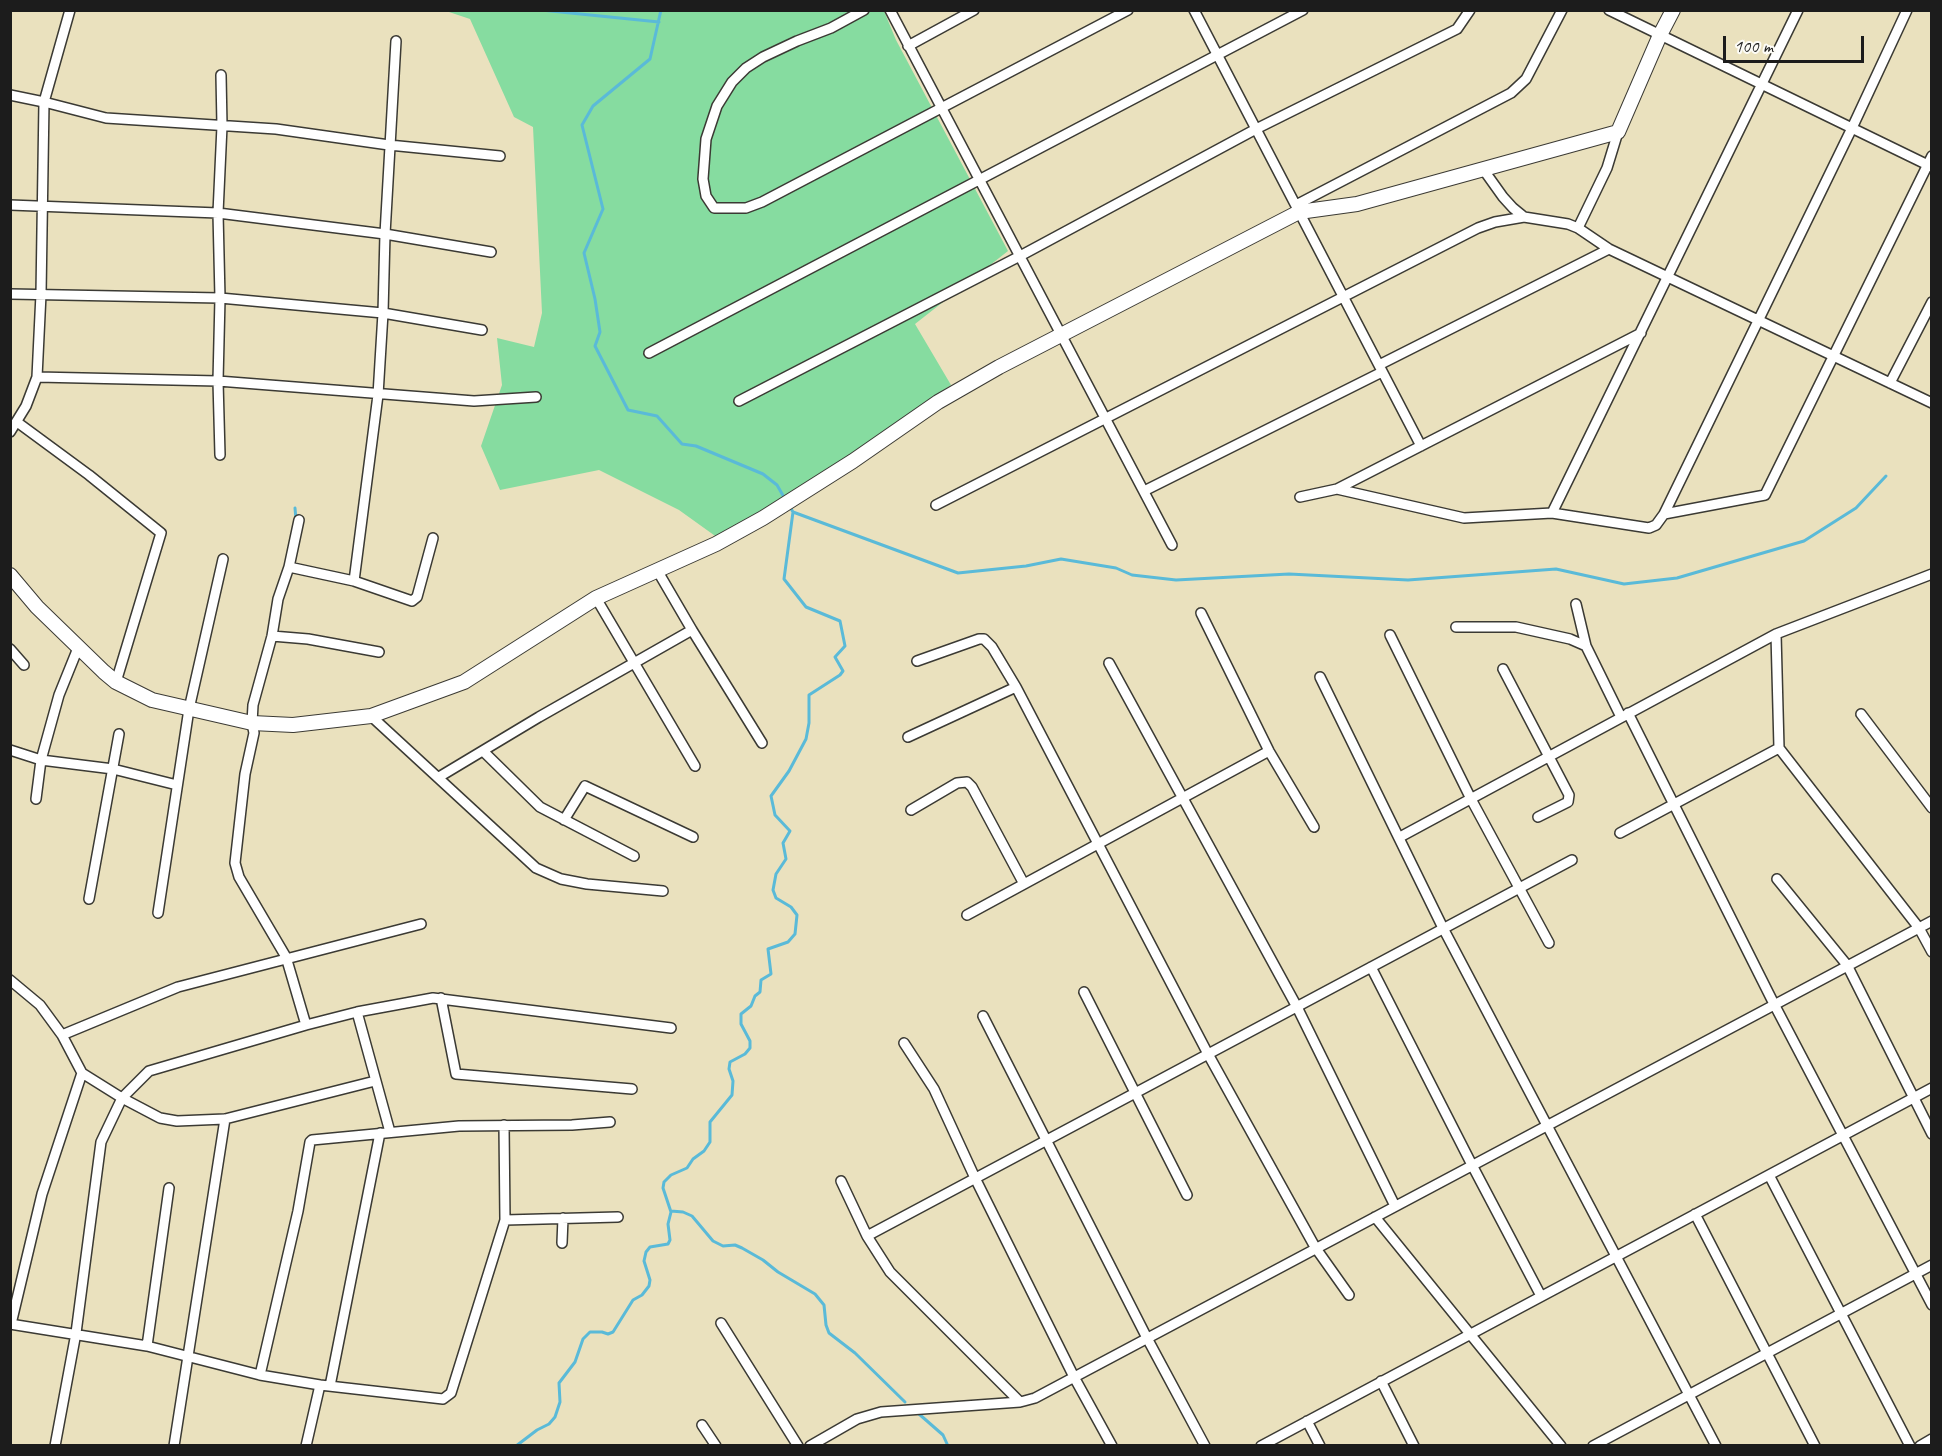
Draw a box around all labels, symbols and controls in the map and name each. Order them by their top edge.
scale bar [1726,24,1867,62]
text: 100 m [1734,35,1773,57]

